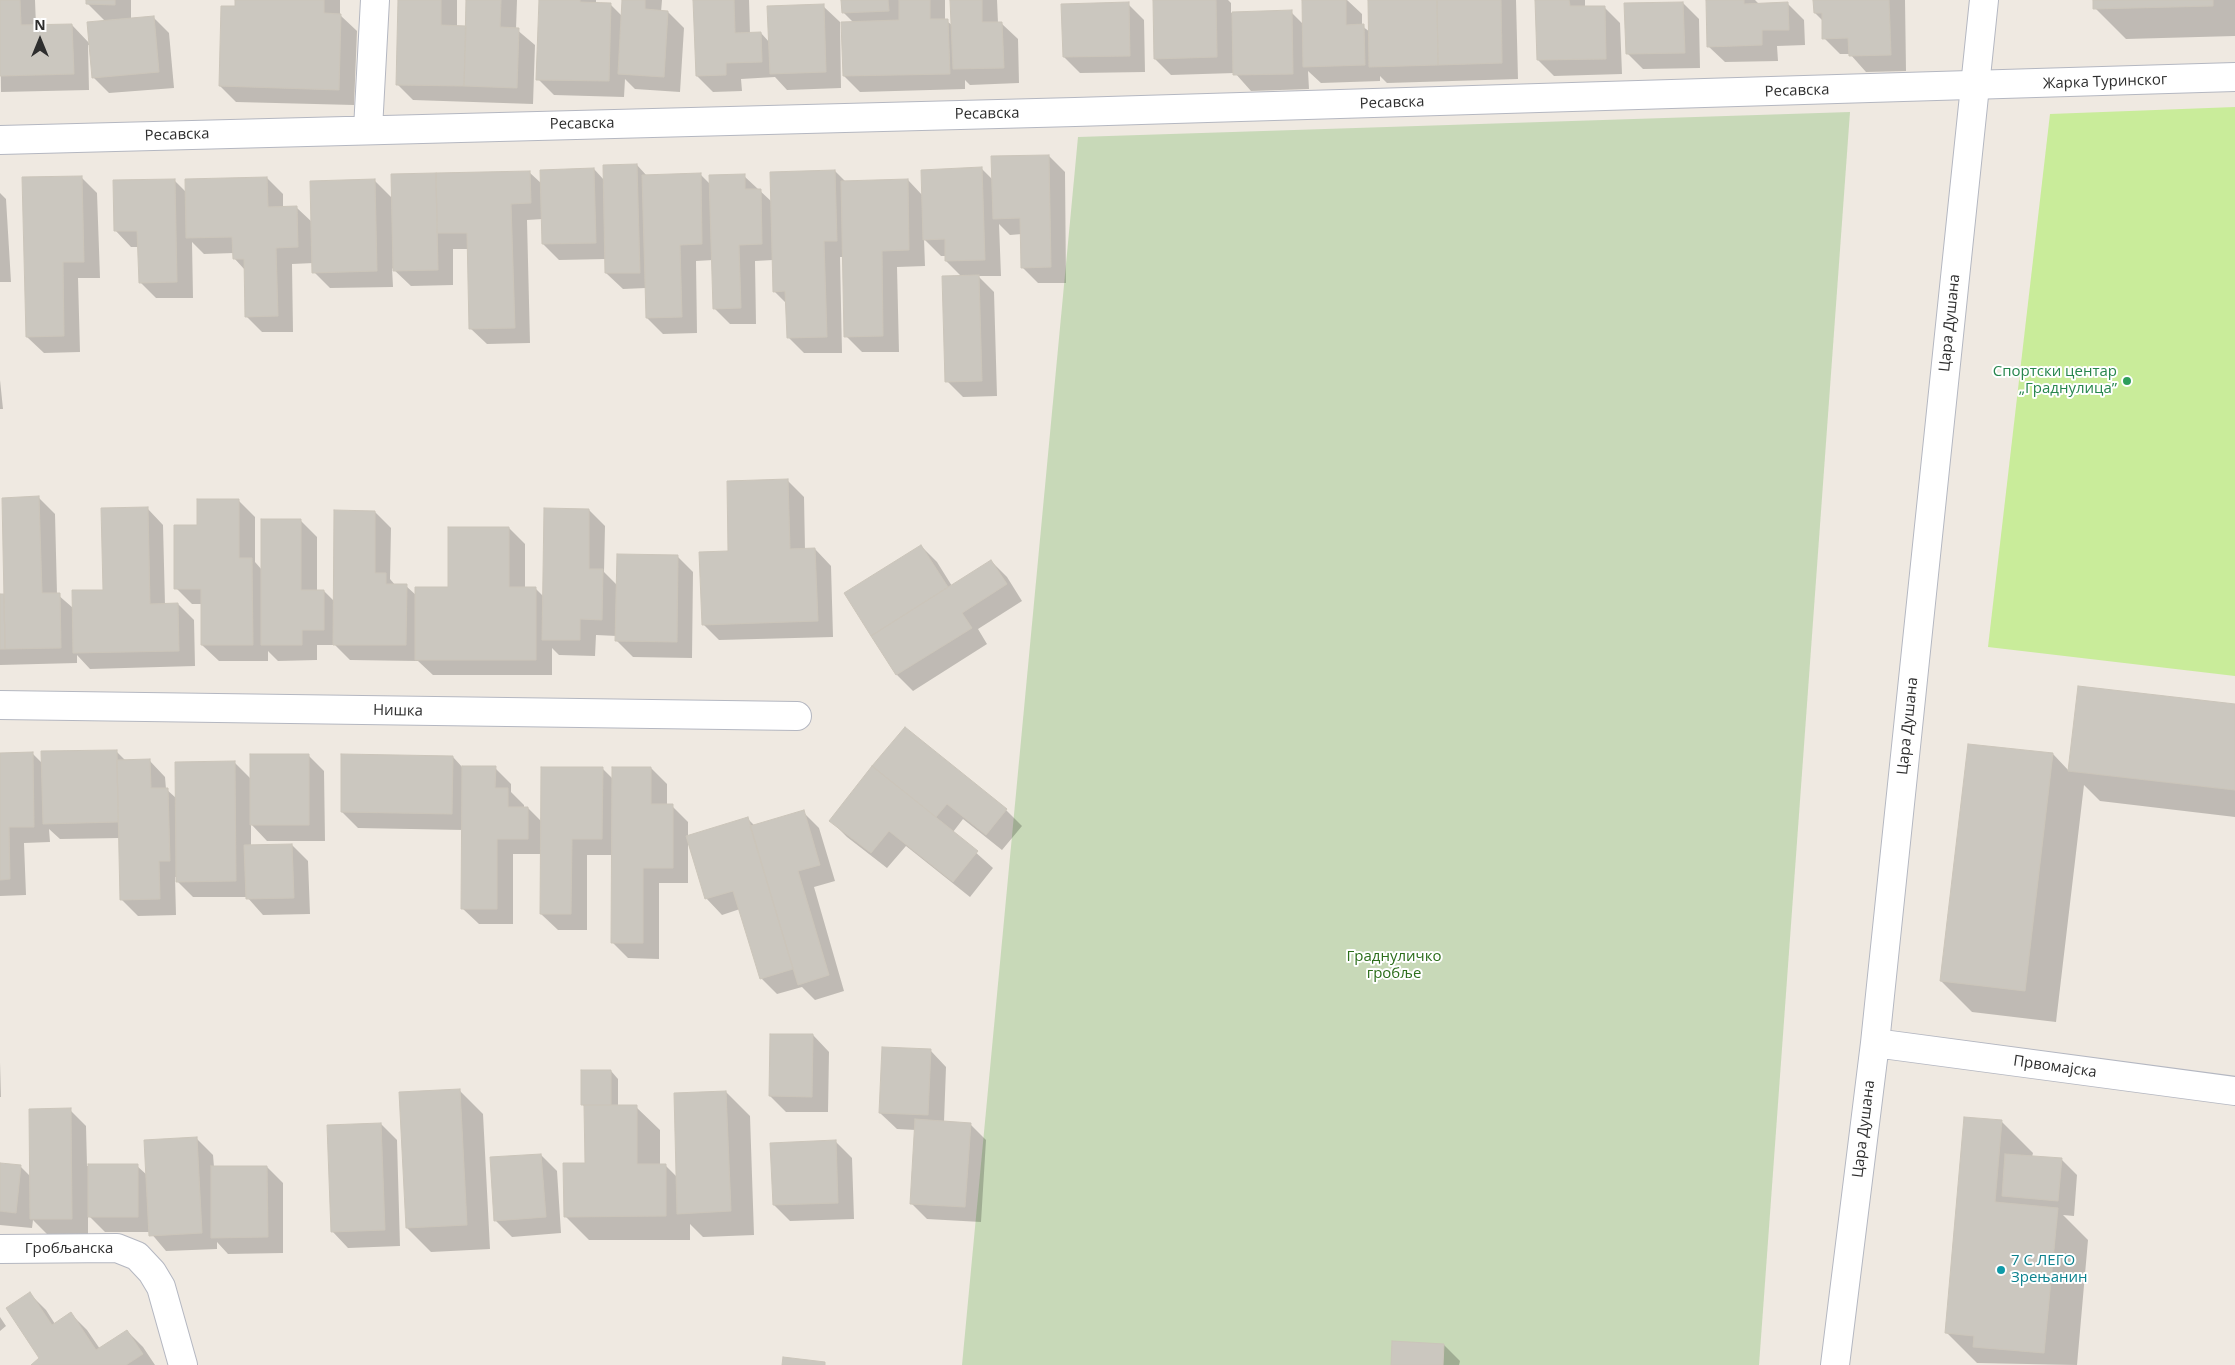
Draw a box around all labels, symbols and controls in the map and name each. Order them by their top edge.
north arrow [15,15,65,65]
text: N [34,15,46,34]
street label: Жарка Туринског [2042,71,2168,93]
street label: Ресавска [1764,81,1830,101]
street label: Ресавска [1359,93,1425,113]
street label: Ресавска [954,104,1020,124]
street label: Ресавска [549,114,615,134]
street label: Ресавска [144,125,210,145]
street label: Цара Душана [1936,273,1964,373]
place label: Спортски центар „Граднулица” [1993,363,2117,398]
marker: Спортски центар „Граднулица” [2121,375,2133,387]
street label: Цара Душана [1894,676,1922,776]
street label: Нишка [373,702,423,720]
park label: Граднуличко гробље [1347,948,1441,983]
street label: Првомајска [2012,1052,2098,1082]
street label: Цара Душана [1849,1079,1879,1179]
street label: Гробљанска [25,1240,113,1258]
place label: 7 С ЛЕГО Зрењанин [2011,1252,2088,1287]
marker: 7 С ЛЕГО Зрењанин [1995,1264,2007,1276]

